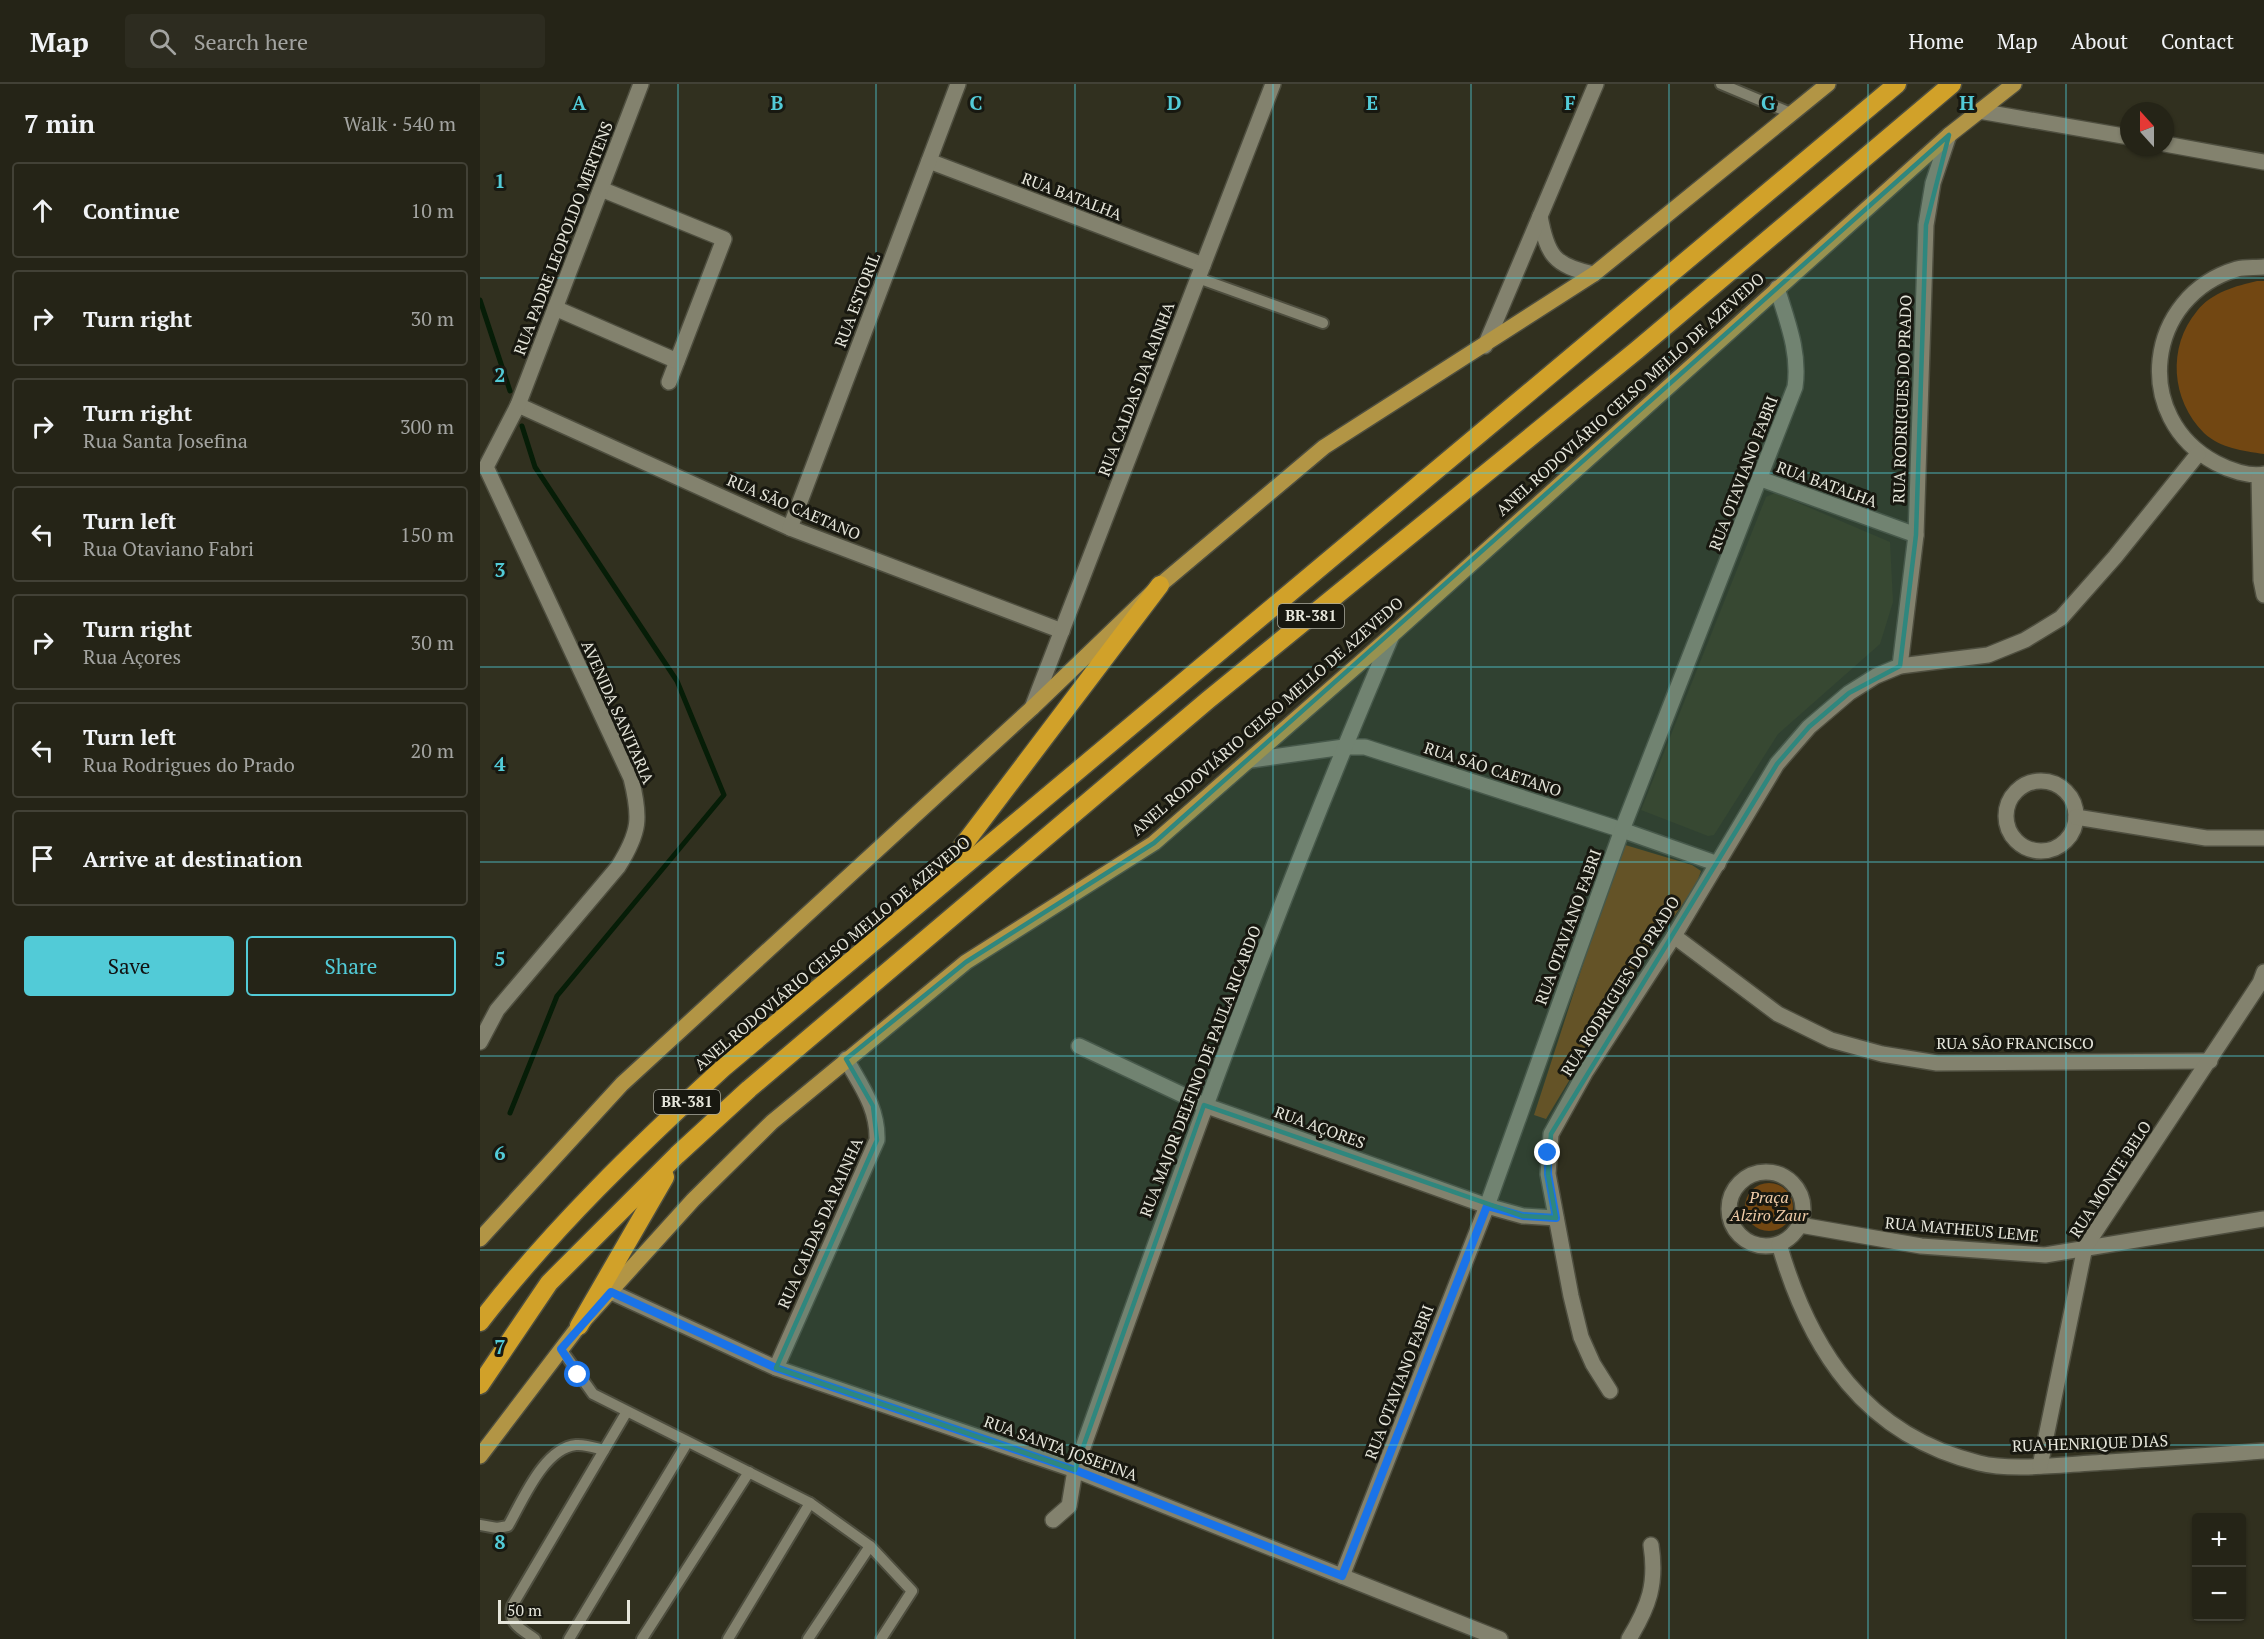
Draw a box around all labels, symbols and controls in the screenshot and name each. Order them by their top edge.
search box [125,14,545,68]
text: Map [30,23,89,60]
icon: search [146,25,179,58]
text: Search here [194,27,308,56]
text: Home [1908,27,1964,55]
text: Map [1997,27,2038,55]
text: About [2071,27,2128,55]
text: Contact [2161,27,2234,55]
text: A [572,89,587,116]
text: B [771,89,784,116]
text: C [969,89,983,116]
text: D [1167,89,1181,116]
text: E [1366,89,1378,116]
text: F [1564,89,1576,116]
text: G [1761,89,1775,116]
text: H [1959,89,1975,116]
north arrow [2120,102,2174,156]
text: 7 min [24,106,95,140]
text: Walk · 540 m [344,110,456,137]
street label: RUA PADRE LEOPOLDO MERTENS [508,118,618,358]
text: 1 [494,167,506,194]
street label: RUA BATALHA [1019,167,1125,225]
icon: ahead [26,194,59,227]
text: Continue [83,196,180,225]
text: 10 m [411,197,454,224]
street label: RUA ESTORIL [829,249,885,350]
street label: ANEL RODOVIÁRIO CELSO MELLO DE AZEVEDO [1491,267,1769,521]
street label: RUA RODRIGUES DO PRADO [1887,294,1917,504]
street label: RUA CALDAS DA RAINHA [1093,299,1179,479]
icon: right [26,302,59,335]
text: Turn right [83,304,192,333]
text: 30 m [411,305,454,332]
text: 2 [494,361,506,388]
street label: RUA OTAVIANO FABRI [1703,393,1783,553]
text: Turn right [83,398,192,427]
icon: right [26,410,59,443]
text: 300 m [400,413,454,440]
text: Rua Santa Josefina [83,427,248,454]
street label: RUA BATALHA [1774,456,1881,512]
street label: RUA SÃO CAETANO [724,469,864,545]
text: Turn left [83,506,176,535]
icon: left [26,518,59,551]
text: 150 m [400,521,454,548]
text: Rua Otaviano Fabri [83,535,254,562]
text: 3 [494,556,506,583]
street label: ANEL RODOVIÁRIO CELSO MELLO DE AZEVEDO [1126,592,1408,840]
road number: BR-381 [1278,604,1344,628]
text: Turn right [83,614,192,643]
icon: right [26,626,59,659]
text: 30 m [411,629,454,656]
street label: AVENIDA SANITARIA [576,637,660,787]
text: Rua Açores [83,643,181,670]
text: Turn left [83,722,176,751]
icon: left [26,734,59,767]
street label: RUA SÃO CAETANO [1422,736,1564,802]
text: 20 m [411,737,454,764]
text: 4 [494,750,506,777]
text: Rua Rodrigues do Prado [83,751,295,778]
street label: ANEL RODOVIÁRIO CELSO MELLO DE AZEVEDO [689,831,975,1075]
icon: arrive [26,842,59,875]
text: Arrive at destination [83,844,302,873]
street label: RUA OTAVIANO FABRI [1530,846,1606,1008]
street label: RUA RODRIGUES DO PRADO [1555,892,1685,1080]
street label: RUA MAJOR DELFINO DE PAULA RICARDO [1134,922,1266,1220]
button: Save [24,936,234,996]
button: Share [246,936,456,996]
text: 5 [494,945,506,972]
street label: RUA SÃO FRANCISCO [1936,1032,2094,1054]
road number: BR-381 [654,1090,720,1114]
street label: RUA AÇORES [1272,1100,1368,1154]
street label: RUA MONTE BELO [2064,1116,2156,1242]
street label: RUA CALDAS DA RAINHA [772,1134,868,1312]
text: 6 [494,1139,506,1166]
route end [1534,1139,1560,1165]
park label: Praça Alziro Zaur [1729,1186,1809,1226]
street label: RUA MATHEUS LEME [1884,1211,2040,1247]
street label: RUA OTAVIANO FABRI [1359,1302,1439,1462]
text: 7 [494,1333,506,1360]
route start [564,1361,590,1387]
street label: RUA SANTA JOSEFINA [981,1410,1141,1486]
street label: RUA HENRIQUE DIAS [2012,1429,2168,1457]
map controls [2192,1513,2246,1621]
button: + [2192,1513,2246,1567]
text: 8 [494,1528,506,1555]
button: − [2192,1567,2246,1621]
scale bar [498,1597,630,1624]
text: 50 m [507,1599,542,1621]

